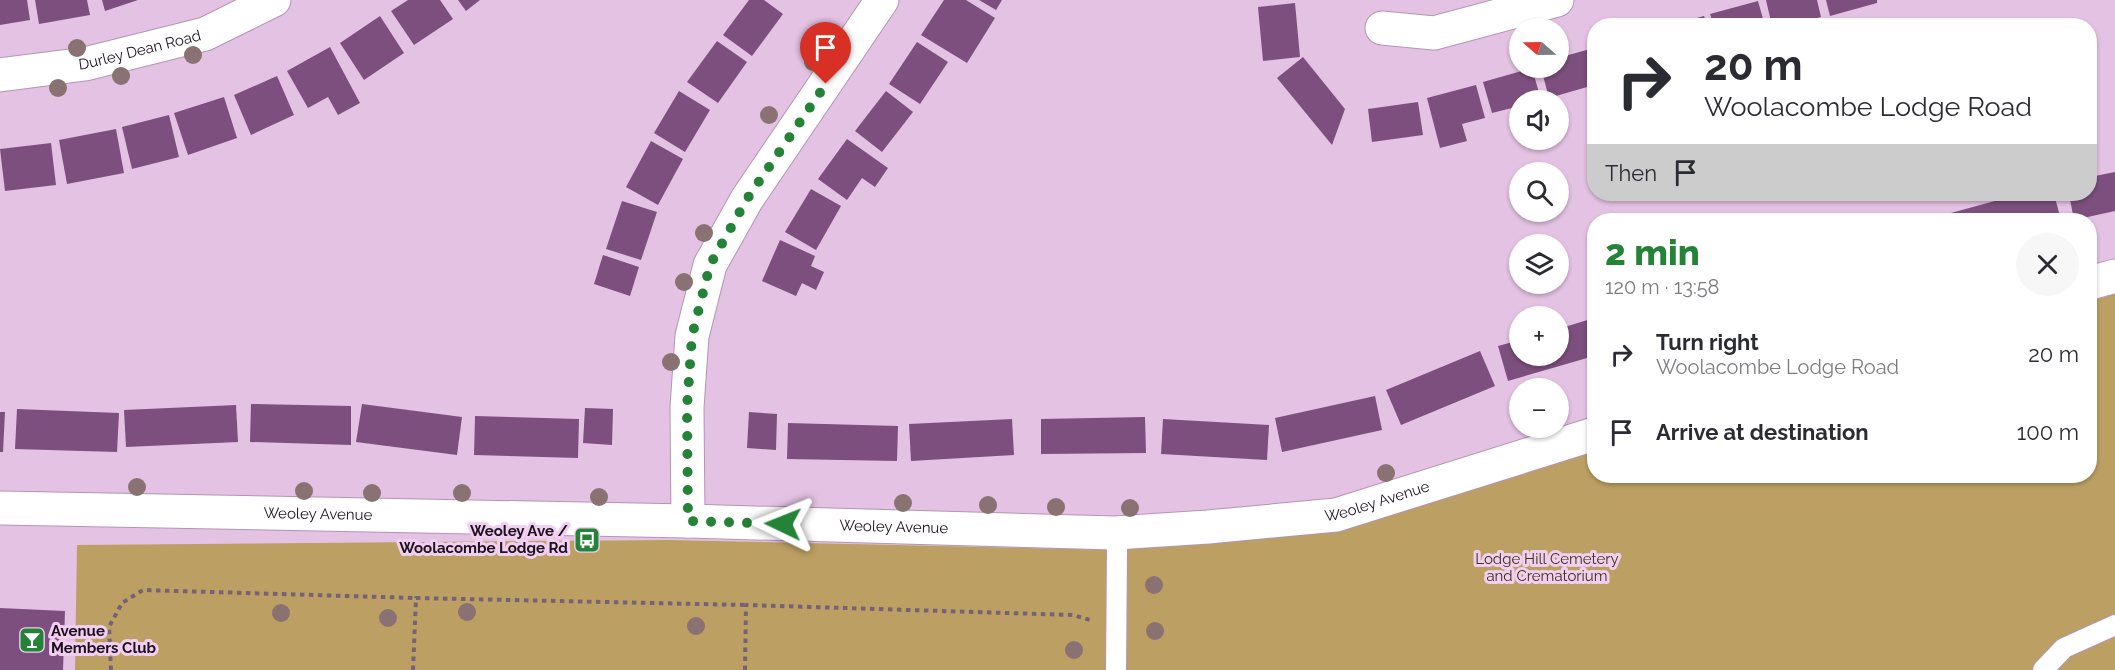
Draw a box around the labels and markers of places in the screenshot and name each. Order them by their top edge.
pin [800,22,851,84]
place label: Weoley Ave / Woolacombe Lodge Rd [399,522,569,557]
bus stop icon: Weoley Ave / Woolacombe Lodge Rd [572,525,602,555]
place label: Avenue Members Club [51,622,156,657]
bar icon: Avenue Members Club [17,625,47,655]

